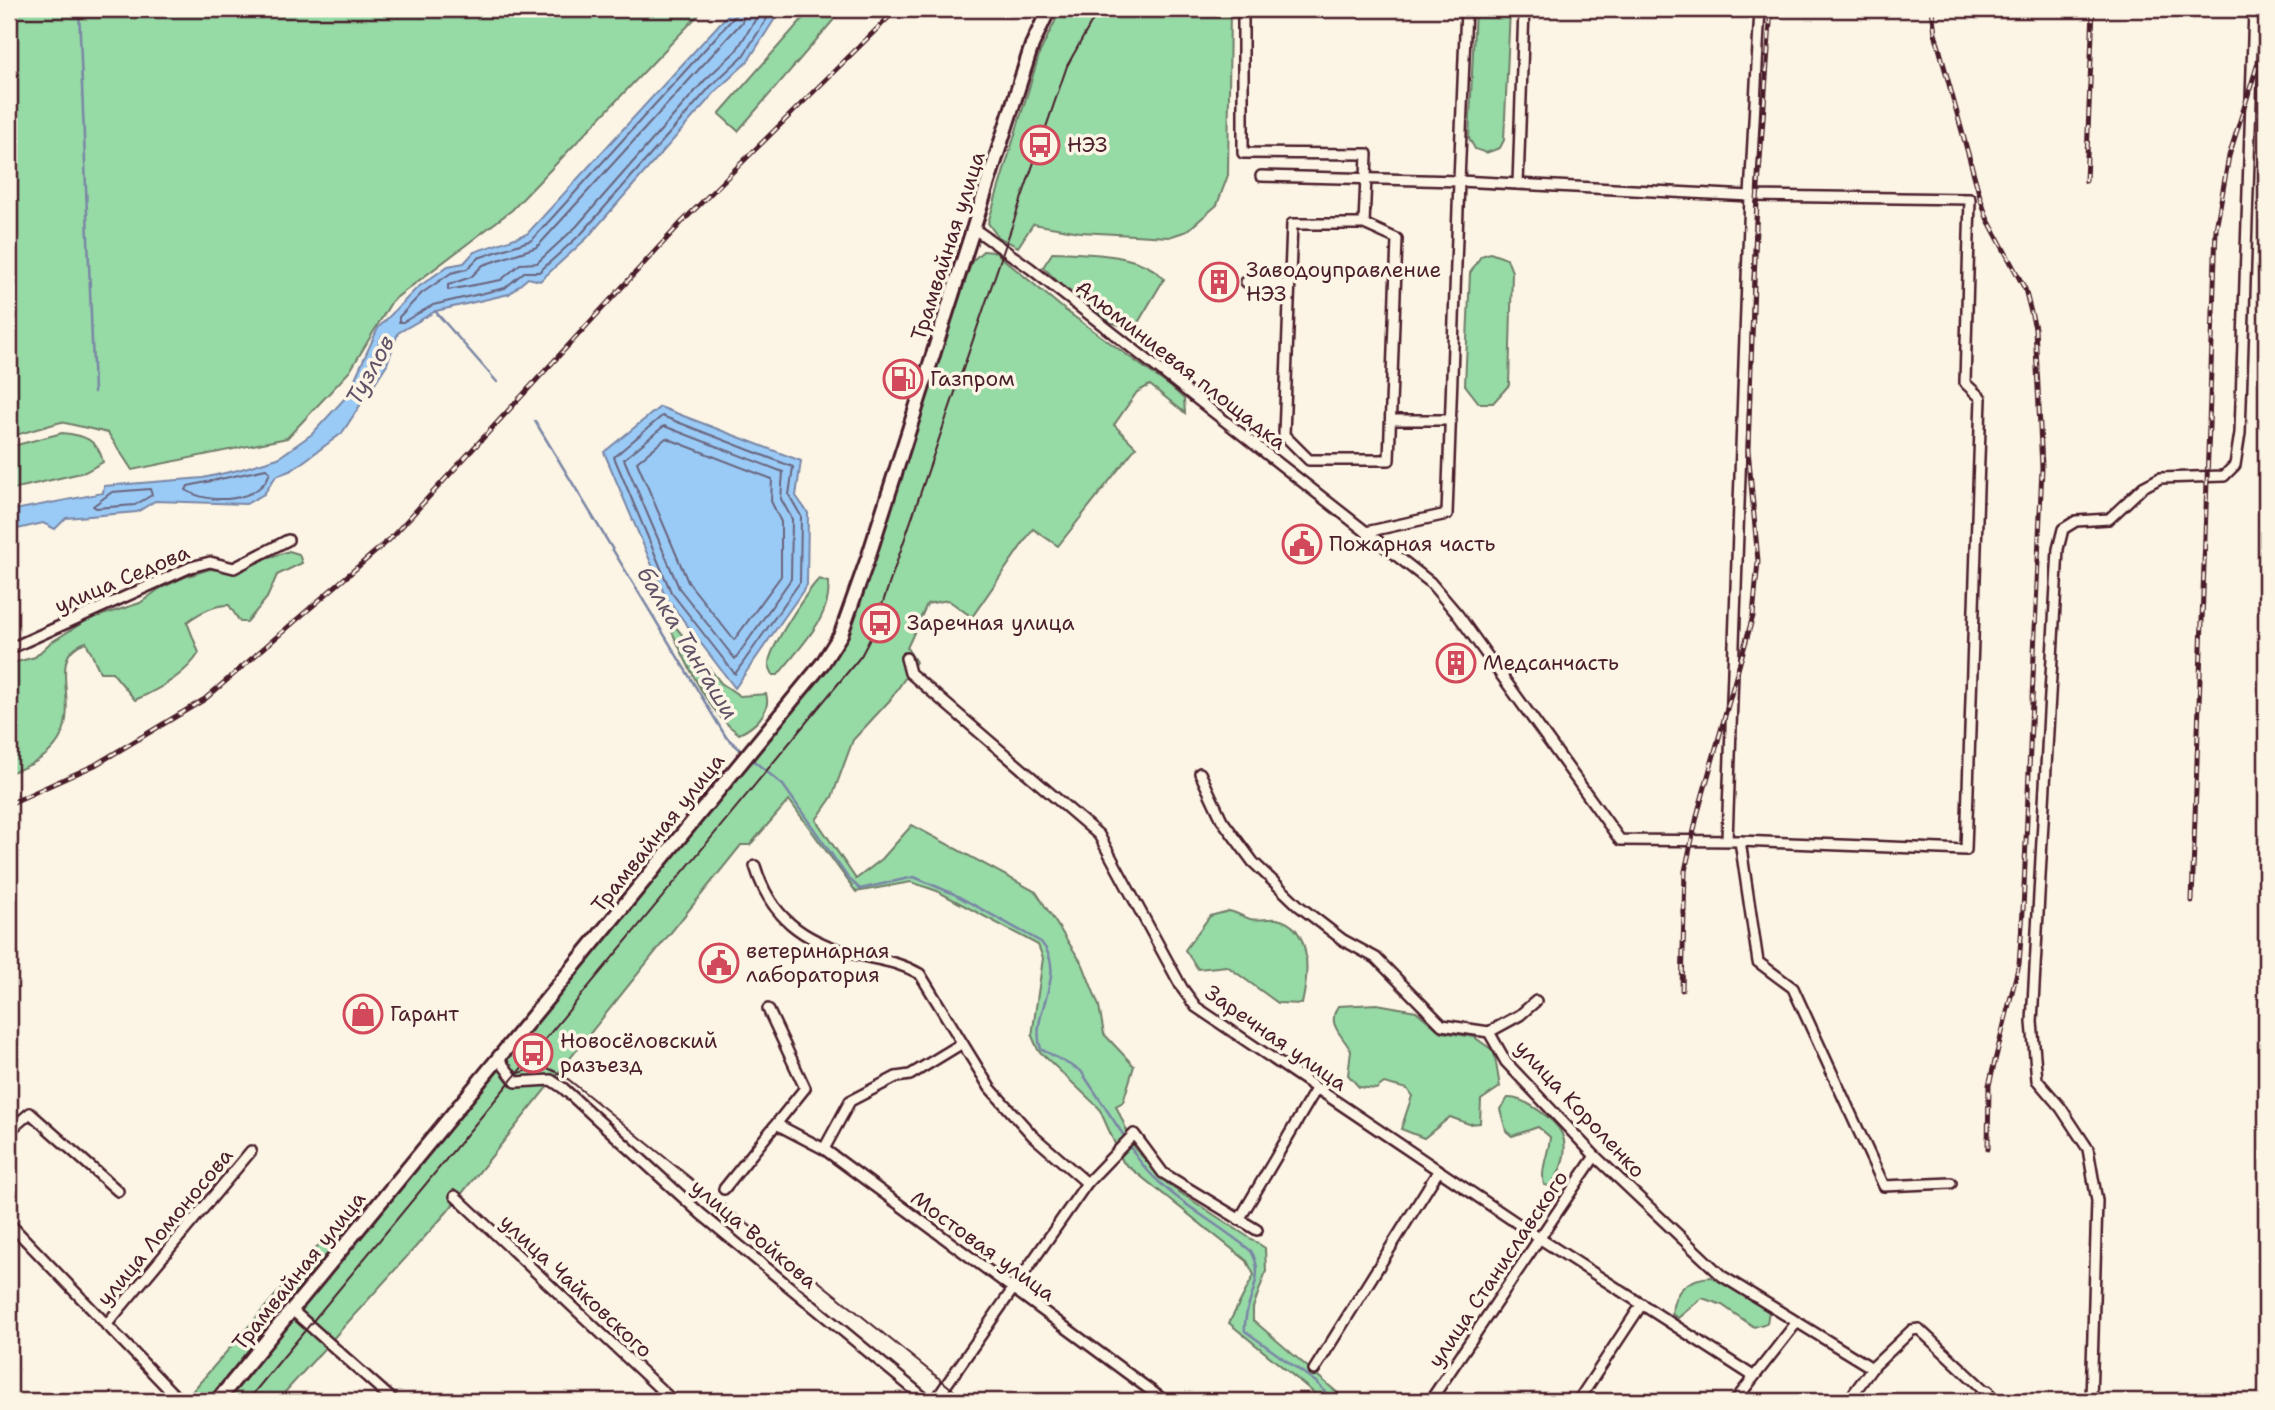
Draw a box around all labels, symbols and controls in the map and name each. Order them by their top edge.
bus stop icon: НЭЗ [1019,124,1061,166]
place label: НЭЗ [1067,131,1108,159]
street label: Трамвайная улица [904,148,992,344]
place label: Заводоуправление НЭЗ [1246,256,1441,308]
building icon: Заводоуправление НЭЗ [1198,261,1240,303]
street label: Алюминиевая площадка [1070,274,1292,456]
water label: Тузлов [339,330,401,410]
fuel station icon: Газпром [882,358,924,400]
place label: Газпром [930,365,1015,393]
public building icon: Пожарная часть [1281,523,1323,565]
place label: Пожарная часть [1329,530,1495,558]
street label: улица Седова [50,538,194,620]
water label: балка Тангаши [630,561,746,725]
bus stop icon: Заречная улица [859,602,901,644]
place label: Заречная улица [907,609,1074,637]
building icon: Медсанчасть [1435,642,1477,684]
place label: Медсанчасть [1483,649,1619,677]
street label: Трамвайная улица [585,747,731,919]
place label: ветеринарная лаборатория [746,937,890,989]
public building icon: ветеринарная лаборатория [698,942,740,984]
street label: Заречная улица [1199,978,1353,1098]
shop icon: Гарант [342,993,384,1035]
place label: Гарант [390,1000,459,1028]
place label: Новосёловский разъезд [560,1027,718,1079]
bus stop icon: Новосёловский разъезд [512,1032,554,1074]
street label: улица Короленко [1509,1034,1651,1184]
street label: улица Ломоносова [91,1142,239,1312]
street label: улица Станиславского [1422,1165,1574,1373]
street label: улица Войкова [685,1173,823,1295]
street label: Мостовая улица [905,1184,1061,1308]
street label: Трамвайная улица [226,1185,372,1357]
street label: улица Чайковского [494,1208,658,1364]

